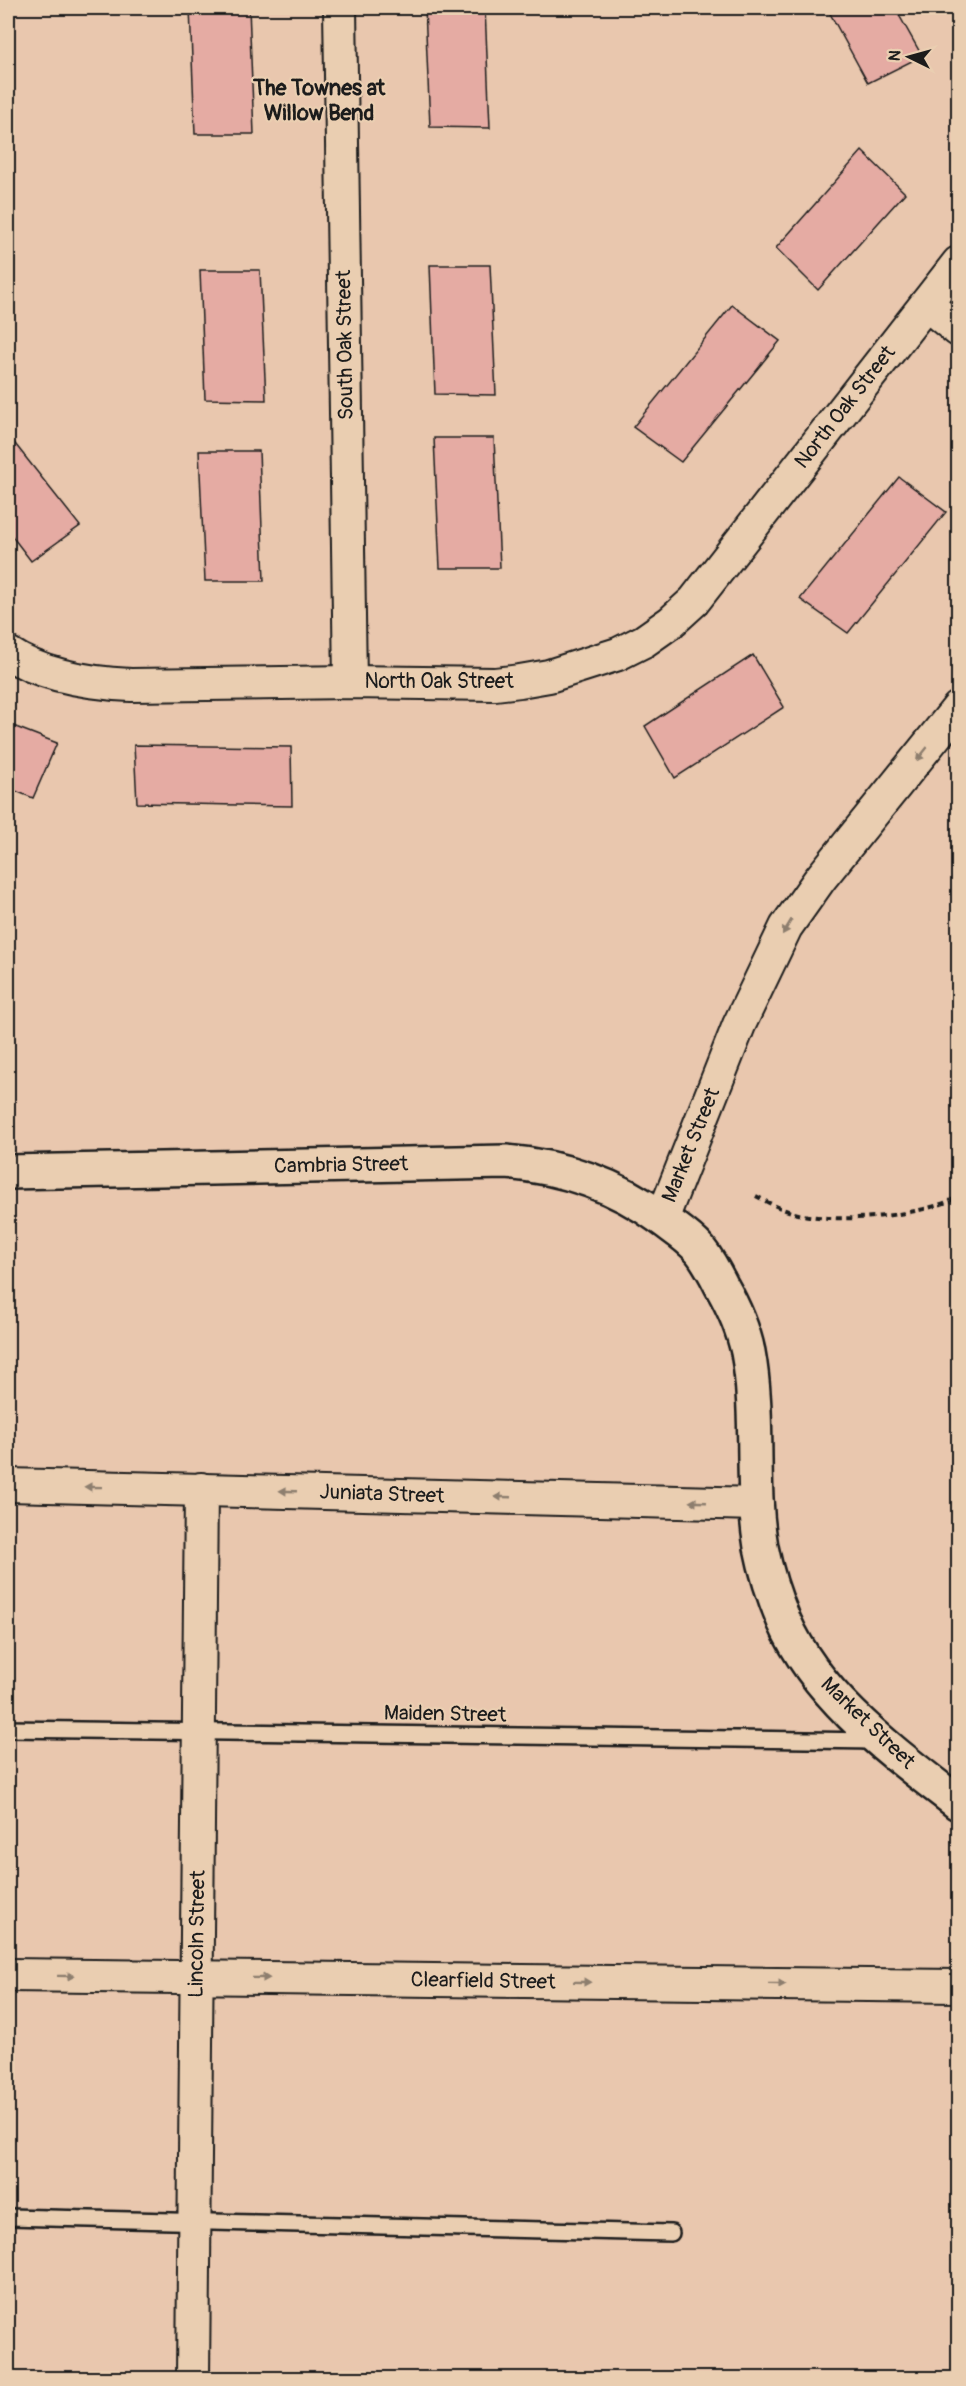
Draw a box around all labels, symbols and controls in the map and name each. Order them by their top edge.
north arrow [879,27,939,87]
text: N [885,49,906,62]
district label: The Townes at Willow Bend [252,74,386,127]
street label: South Oak Street [330,269,360,420]
street label: North Oak Street [788,339,902,474]
street label: North Oak Street [364,668,514,695]
one-way arrow [916,746,928,761]
one-way arrow [782,919,792,936]
street label: Market Street [656,1083,726,1206]
street label: Cambria Street [274,1150,409,1180]
street label: Juniata Street [319,1478,446,1510]
one-way arrow [83,1482,102,1492]
one-way arrow [278,1486,297,1496]
one-way arrow [494,1492,513,1502]
one-way arrow [689,1497,708,1507]
street label: Market Street [815,1671,921,1775]
street label: Maiden Street [384,1699,507,1729]
street label: Lincoln Street [182,1869,212,1998]
street label: Clearfield Street [410,1966,556,1996]
one-way arrow [56,1971,75,1980]
one-way arrow [251,1973,270,1983]
one-way arrow [572,1977,591,1987]
one-way arrow [767,1979,786,1989]

